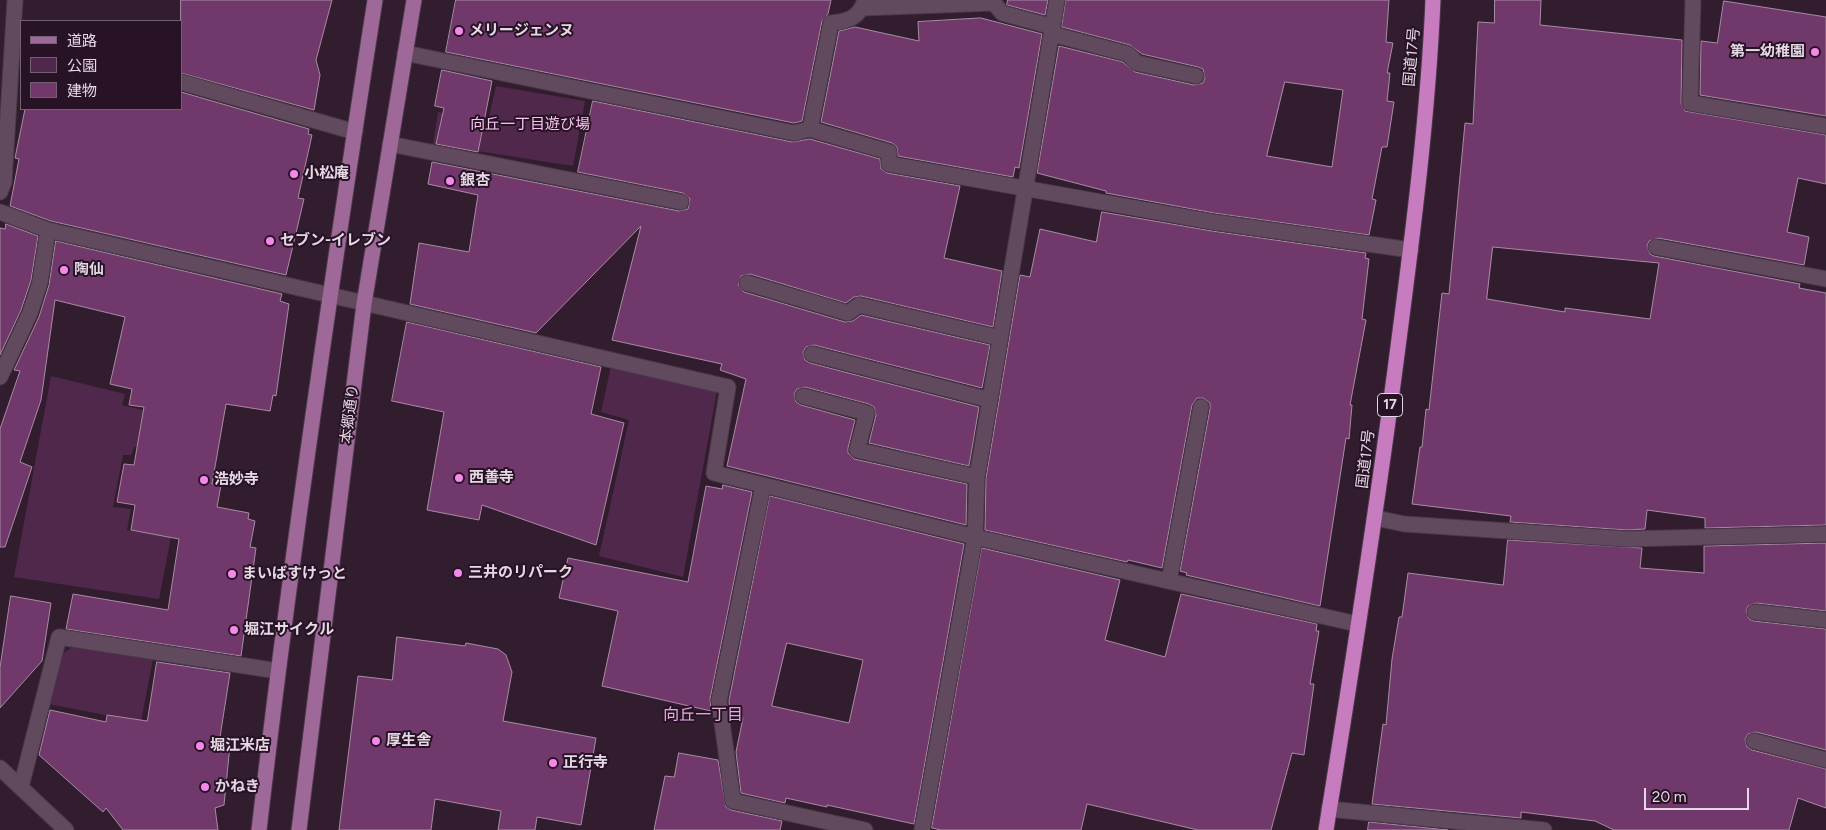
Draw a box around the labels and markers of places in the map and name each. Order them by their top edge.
place label: メリージェンヌ [469,22,574,40]
marker: メリージェンヌ [453,25,465,37]
place label: 第一幼稚園 [1730,43,1805,61]
marker: 第一幼稚園 [1809,46,1821,58]
place label: 小松庵 [304,165,349,183]
marker: 小松庵 [288,168,300,180]
place label: 銀杏 [460,172,490,190]
marker: 銀杏 [444,175,456,187]
place label: セブン-イレブン [280,232,391,250]
marker: セブン-イレブン [264,235,276,247]
place label: 陶仙 [74,261,104,279]
marker: 陶仙 [58,264,70,276]
place label: 西善寺 [469,469,514,487]
place label: 浩妙寺 [214,471,259,489]
marker: 西善寺 [453,472,465,484]
marker: 浩妙寺 [198,474,210,486]
place label: 三井のリパーク [468,564,573,582]
place label: まいばすけっと [242,565,347,583]
marker: 三井のリパーク [452,567,464,579]
marker: まいばすけっと [226,568,238,580]
place label: 堀江サイクル [244,621,334,639]
marker: 堀江サイクル [228,624,240,636]
place label: 厚生舎 [386,732,431,750]
marker: 厚生舎 [370,735,382,747]
place label: 堀江米店 [210,737,270,755]
marker: 堀江米店 [194,740,206,752]
place label: 正行寺 [563,754,608,772]
marker: 正行寺 [547,757,559,769]
place label: かねき [215,778,260,796]
marker: かねき [199,781,211,793]

